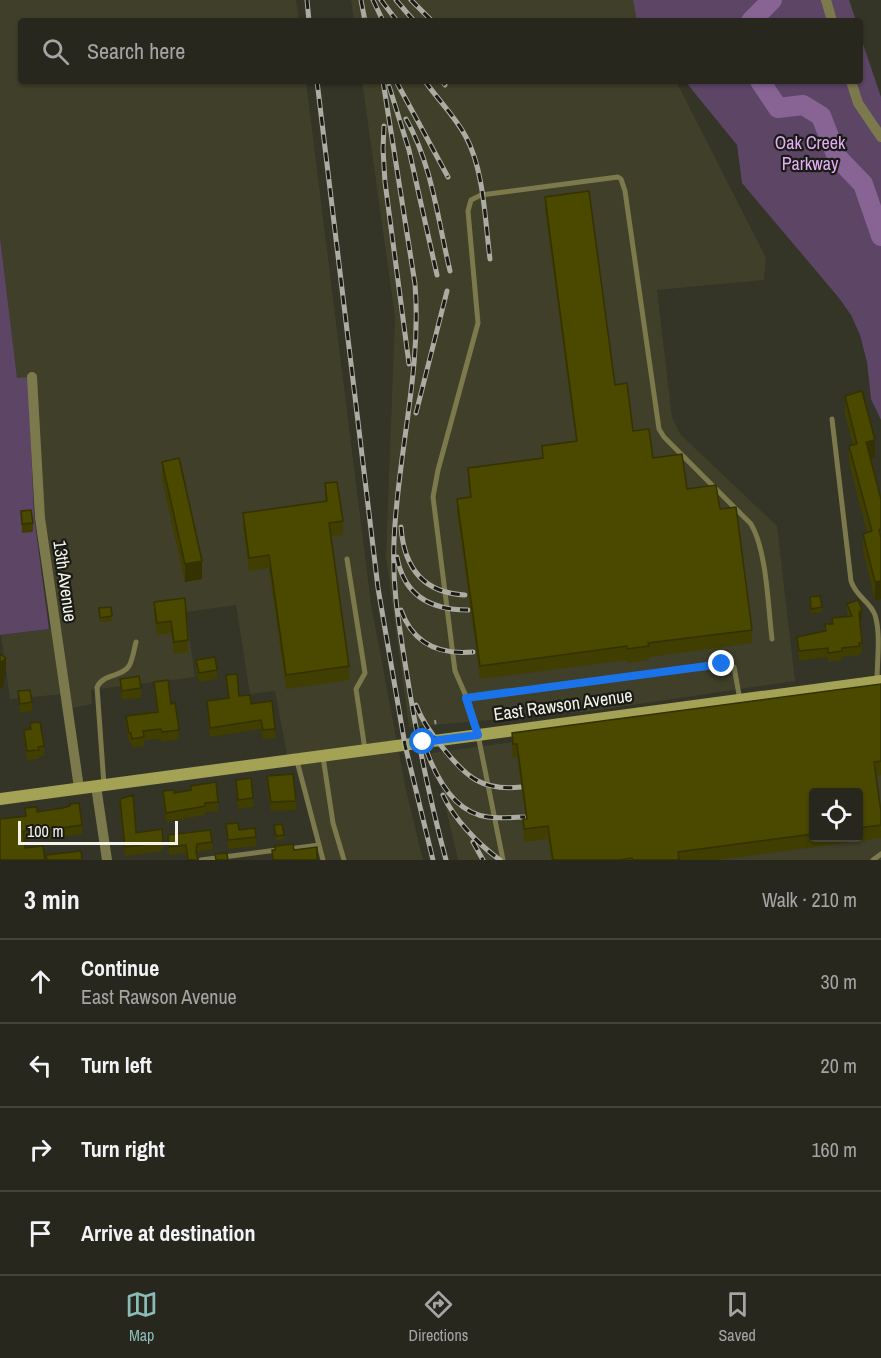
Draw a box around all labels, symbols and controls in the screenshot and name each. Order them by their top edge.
search box [18,18,863,84]
icon: search [39,35,72,68]
text: Search here [87,36,185,66]
park label: Oak Creek Parkway [775,130,846,176]
street label: 13th Avenue [47,539,84,623]
route end [708,650,734,676]
street label: East Rawson Avenue [492,682,634,727]
route start [409,728,435,754]
map controls [809,788,863,842]
button: locate [809,788,863,842]
scale bar [18,818,178,846]
text: 100 m [27,820,63,842]
text: 3 min [24,882,80,917]
text: Walk · 210 m [762,886,857,913]
text: Continue [81,953,159,983]
icon: ahead [24,965,57,998]
text: 30 m [821,968,857,995]
text: East Rawson Avenue [81,983,237,1010]
icon: left [24,1049,57,1082]
text: Turn left [81,1050,152,1080]
text: 20 m [821,1052,857,1079]
icon: right [24,1133,57,1166]
text: Turn right [81,1134,165,1164]
text: 160 m [811,1136,857,1163]
icon: arrive [24,1217,57,1250]
text: Arrive at destination [81,1218,255,1248]
tab: Map [125,1288,158,1346]
tab: Directions [408,1288,468,1346]
tab: Saved [719,1288,756,1346]

